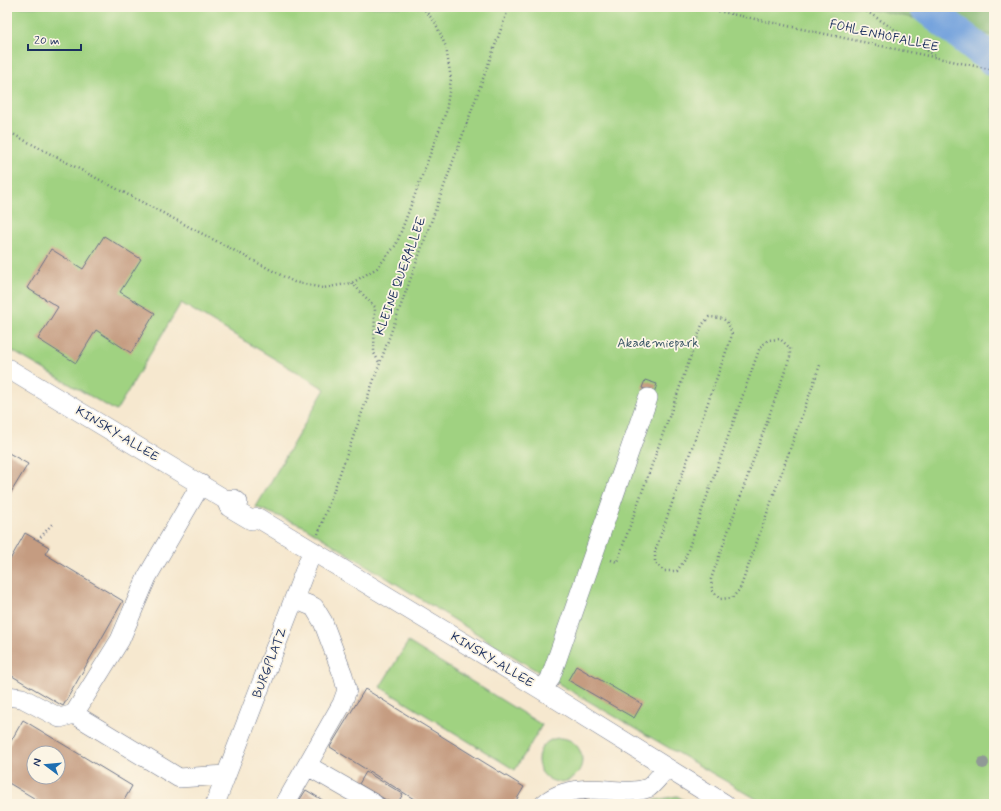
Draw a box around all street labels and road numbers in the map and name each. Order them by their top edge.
street label: FOHLENHOFALLEE [828,16,941,56]
street label: KLEINE QUERALLEE [372,214,430,338]
street label: KINSKY-ALLEE [72,402,162,466]
street label: BURGPLATZ [249,625,291,701]
street label: KINSKY-ALLEE [447,628,537,692]

